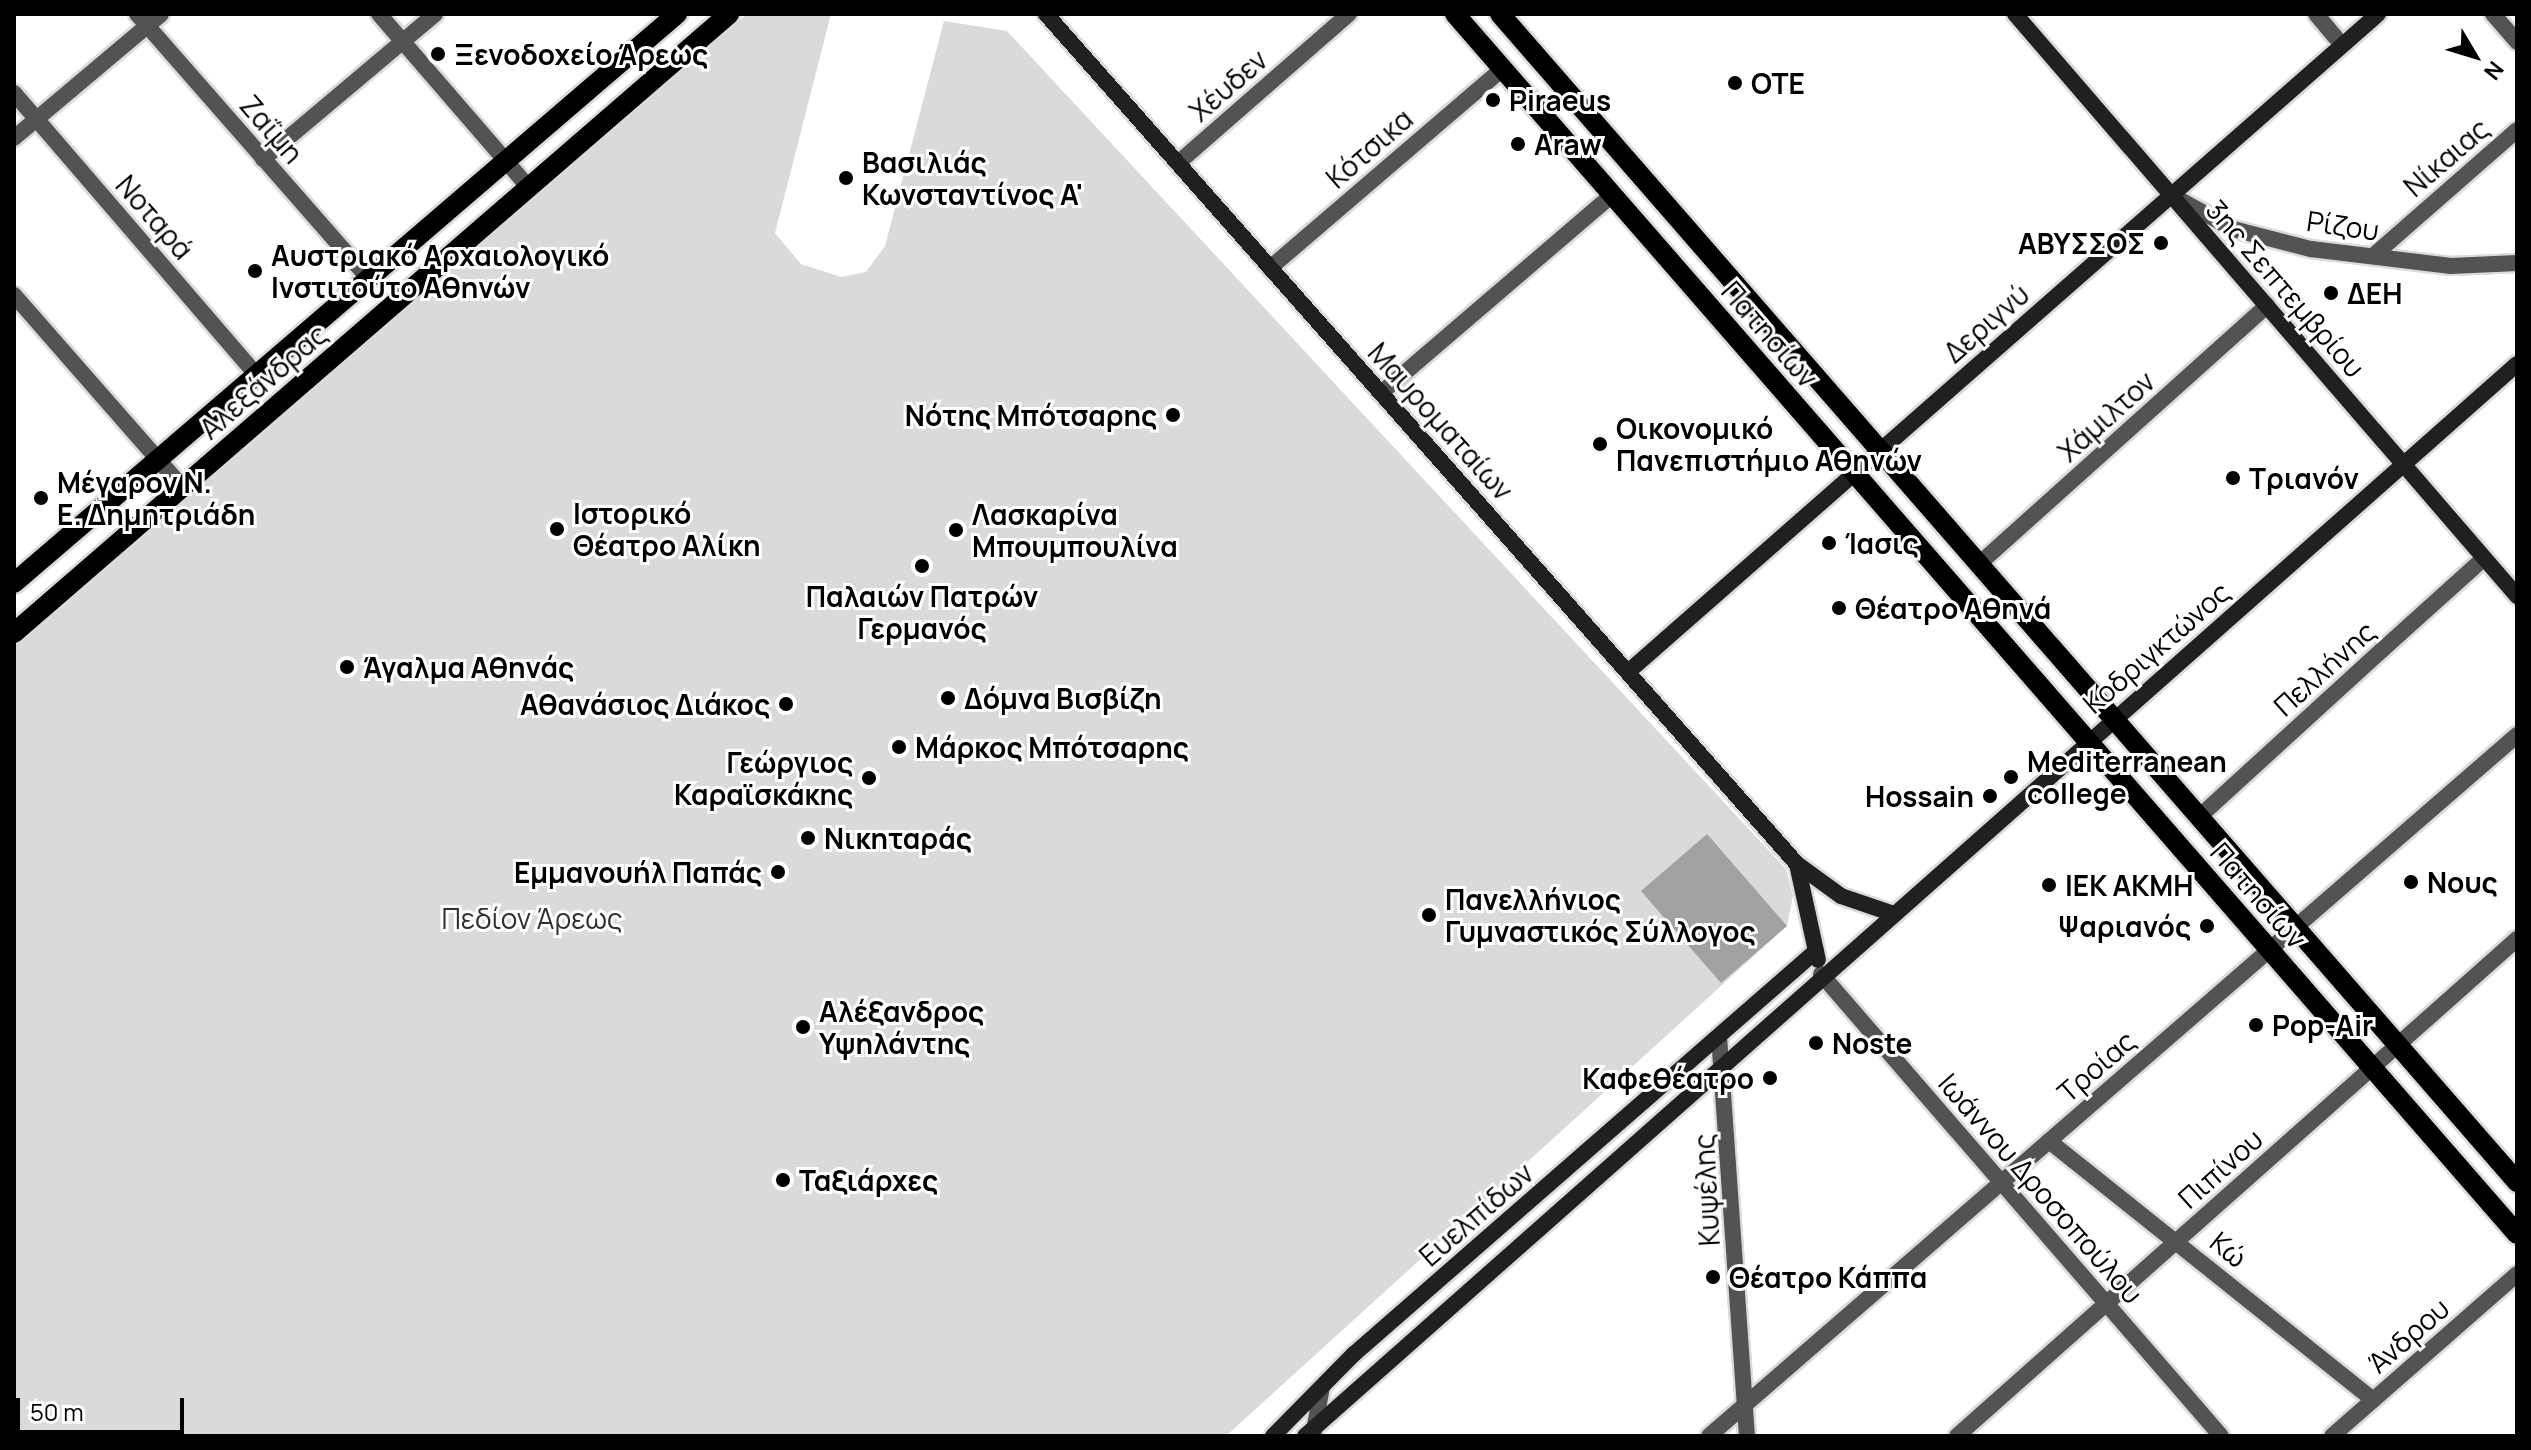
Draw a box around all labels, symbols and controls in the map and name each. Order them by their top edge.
north arrow [2435,16,2515,96]
place label: Ξενοδοχείο Άρεως [454,37,708,71]
street label: Χέυδεν [1182,42,1274,128]
marker: Ξενοδοχείο Άρεως [429,45,447,63]
text: N [2477,55,2511,86]
place label: ΟΤΕ [1751,66,1805,100]
marker: ΟΤΕ [1726,74,1744,92]
place label: Piraeus [1509,83,1611,117]
street label: Ζαΐμη [234,88,310,170]
marker: Piraeus [1484,91,1502,109]
street label: Κότσικα [1319,101,1419,195]
street label: Νίκαιας [2397,111,2495,203]
place label: Araw [1534,127,1602,161]
marker: Araw [1509,135,1527,153]
place label: Βασιλιάς Κωνσταντίνος Α' [862,145,1083,211]
street label: Νοταρά [109,168,201,266]
marker: Βασιλιάς Κωνσταντίνος Α' [837,169,855,187]
street label: 3ης Σεπτεμβρίου [2200,192,2372,384]
street label: Ρίζου [2305,203,2381,247]
place label: ΑΒΥΣΣΟΣ [2018,226,2145,260]
marker: ΑΒΥΣΣΟΣ [2152,234,2170,252]
place label: Αυστριακό Αρχαιολογικό Ινστιτούτο Αθηνών [271,238,609,304]
marker: Αυστριακό Αρχαιολογικό Ινστιτούτο Αθηνών [246,262,264,280]
street label: Πατησίων [1715,274,1825,394]
place label: ΔΕΗ [2347,276,2402,310]
street label: Δεριγνύ [1936,277,2036,369]
marker: ΔΕΗ [2322,284,2340,302]
street label: Αλεξάνδρας [192,317,334,445]
street label: Μαυροματαίων [1362,336,1520,506]
street label: Χάμιλτον [2051,364,2161,468]
place label: Νότης Μπότσαρης [905,398,1157,432]
marker: Νότης Μπότσαρης [1164,406,1182,424]
place label: Οικονομικό Πανεπιστήμιο Αθηνών [1616,411,1922,477]
marker: Οικονομικό Πανεπιστήμιο Αθηνών [1591,435,1609,453]
place label: Τριανόν [2249,461,2359,495]
place label: Μέγαρον Ν. Ε. Δημητριάδη [57,465,255,531]
marker: Τριανόν [2224,469,2242,487]
marker: Μέγαρον Ν. Ε. Δημητριάδη [32,489,50,507]
place label: Ιστορικό Θέατρο Αλίκη [573,496,761,562]
place label: Λασκαρίνα Μπουμπουλίνα [972,497,1178,563]
marker: Ιστορικό Θέατρο Αλίκη [548,520,566,538]
marker: Λασκαρίνα Μπουμπουλίνα [947,521,965,539]
place label: Ίασις [1845,526,1919,560]
marker: Ίασις [1820,534,1838,552]
marker: Παλαιών Πατρών Γερμανός [913,557,931,575]
street label: Κοδριγκτώνος [2076,574,2236,720]
place label: Παλαιών Πατρών Γερμανός [806,579,1038,645]
place label: Θέατρο Αθηνά [1855,591,2051,625]
marker: Θέατρο Αθηνά [1830,599,1848,617]
street label: Πελλήνης [2266,614,2382,722]
place label: Άγαλμα Αθηνάς [363,650,574,684]
marker: Άγαλμα Αθηνάς [338,658,356,676]
place label: Δόμνα Βισβίζη [964,681,1162,715]
place label: Αθανάσιος Διάκος [520,687,770,721]
marker: Δόμνα Βισβίζη [939,689,957,707]
marker: Αθανάσιος Διάκος [777,695,795,713]
place label: Μάρκος Μπότσαρης [915,730,1189,764]
marker: Μάρκος Μπότσαρης [890,738,908,756]
place label: Mediterranean college [2027,744,2227,810]
place label: Γεώργιος Καραϊσκάκης [674,745,853,811]
marker: Mediterranean college [2002,768,2020,786]
marker: Γεώργιος Καραϊσκάκης [860,769,878,787]
place label: Hossain [1865,779,1974,813]
marker: Hossain [1981,787,1999,805]
place label: Νικηταράς [824,821,972,855]
marker: Νικηταράς [799,829,817,847]
street label: Πατησίων [2204,835,2314,955]
place label: Εμμανουήλ Παπάς [514,855,762,889]
marker: Εμμανουήλ Παπάς [769,863,787,881]
place label: Νους [2427,865,2498,899]
place label: ΙΕΚ ΑΚΜΗ [2065,868,2194,902]
marker: Νους [2402,873,2420,891]
marker: ΙΕΚ ΑΚΜΗ [2040,876,2058,894]
place label: Πανελλήνιος Γυμναστικός Σύλλογος [1445,882,1756,948]
park label: Πεδίον Άρεως [441,901,623,935]
marker: Πανελλήνιος Γυμναστικός Σύλλογος [1420,906,1438,924]
place label: Ψαριανός [2058,909,2191,943]
marker: Ψαριανός [2198,917,2216,935]
place label: Αλέξανδρος Υψηλάντης [819,994,984,1060]
place label: Pop-Air [2272,1008,2373,1042]
marker: Pop-Air [2247,1016,2265,1034]
marker: Αλέξανδρος Υψηλάντης [794,1018,812,1036]
street label: Τροίας [2050,1023,2142,1109]
place label: Noste [1832,1026,1912,1060]
marker: Noste [1807,1034,1825,1052]
place label: Καφεθέατρο [1582,1061,1754,1095]
street label: Ιωάννου Δροσοπούλου [1932,1066,2150,1310]
marker: Καφεθέατρο [1761,1069,1779,1087]
street label: Πιπίνου [2171,1121,2269,1215]
street label: Κυψέλης [1686,1133,1726,1247]
street label: Ευελπίδων [1412,1156,1540,1272]
place label: Ταξιάρχες [799,1163,938,1197]
marker: Ταξιάρχες [774,1171,792,1189]
street label: Κώ [2204,1224,2254,1274]
place label: Θέατρο Κάππα [1729,1260,1927,1294]
marker: Θέατρο Κάππα [1704,1268,1722,1286]
street label: Άνδρου [2361,1291,2455,1379]
scale bar [20,1382,188,1432]
text: 50 m [30,1395,84,1428]

